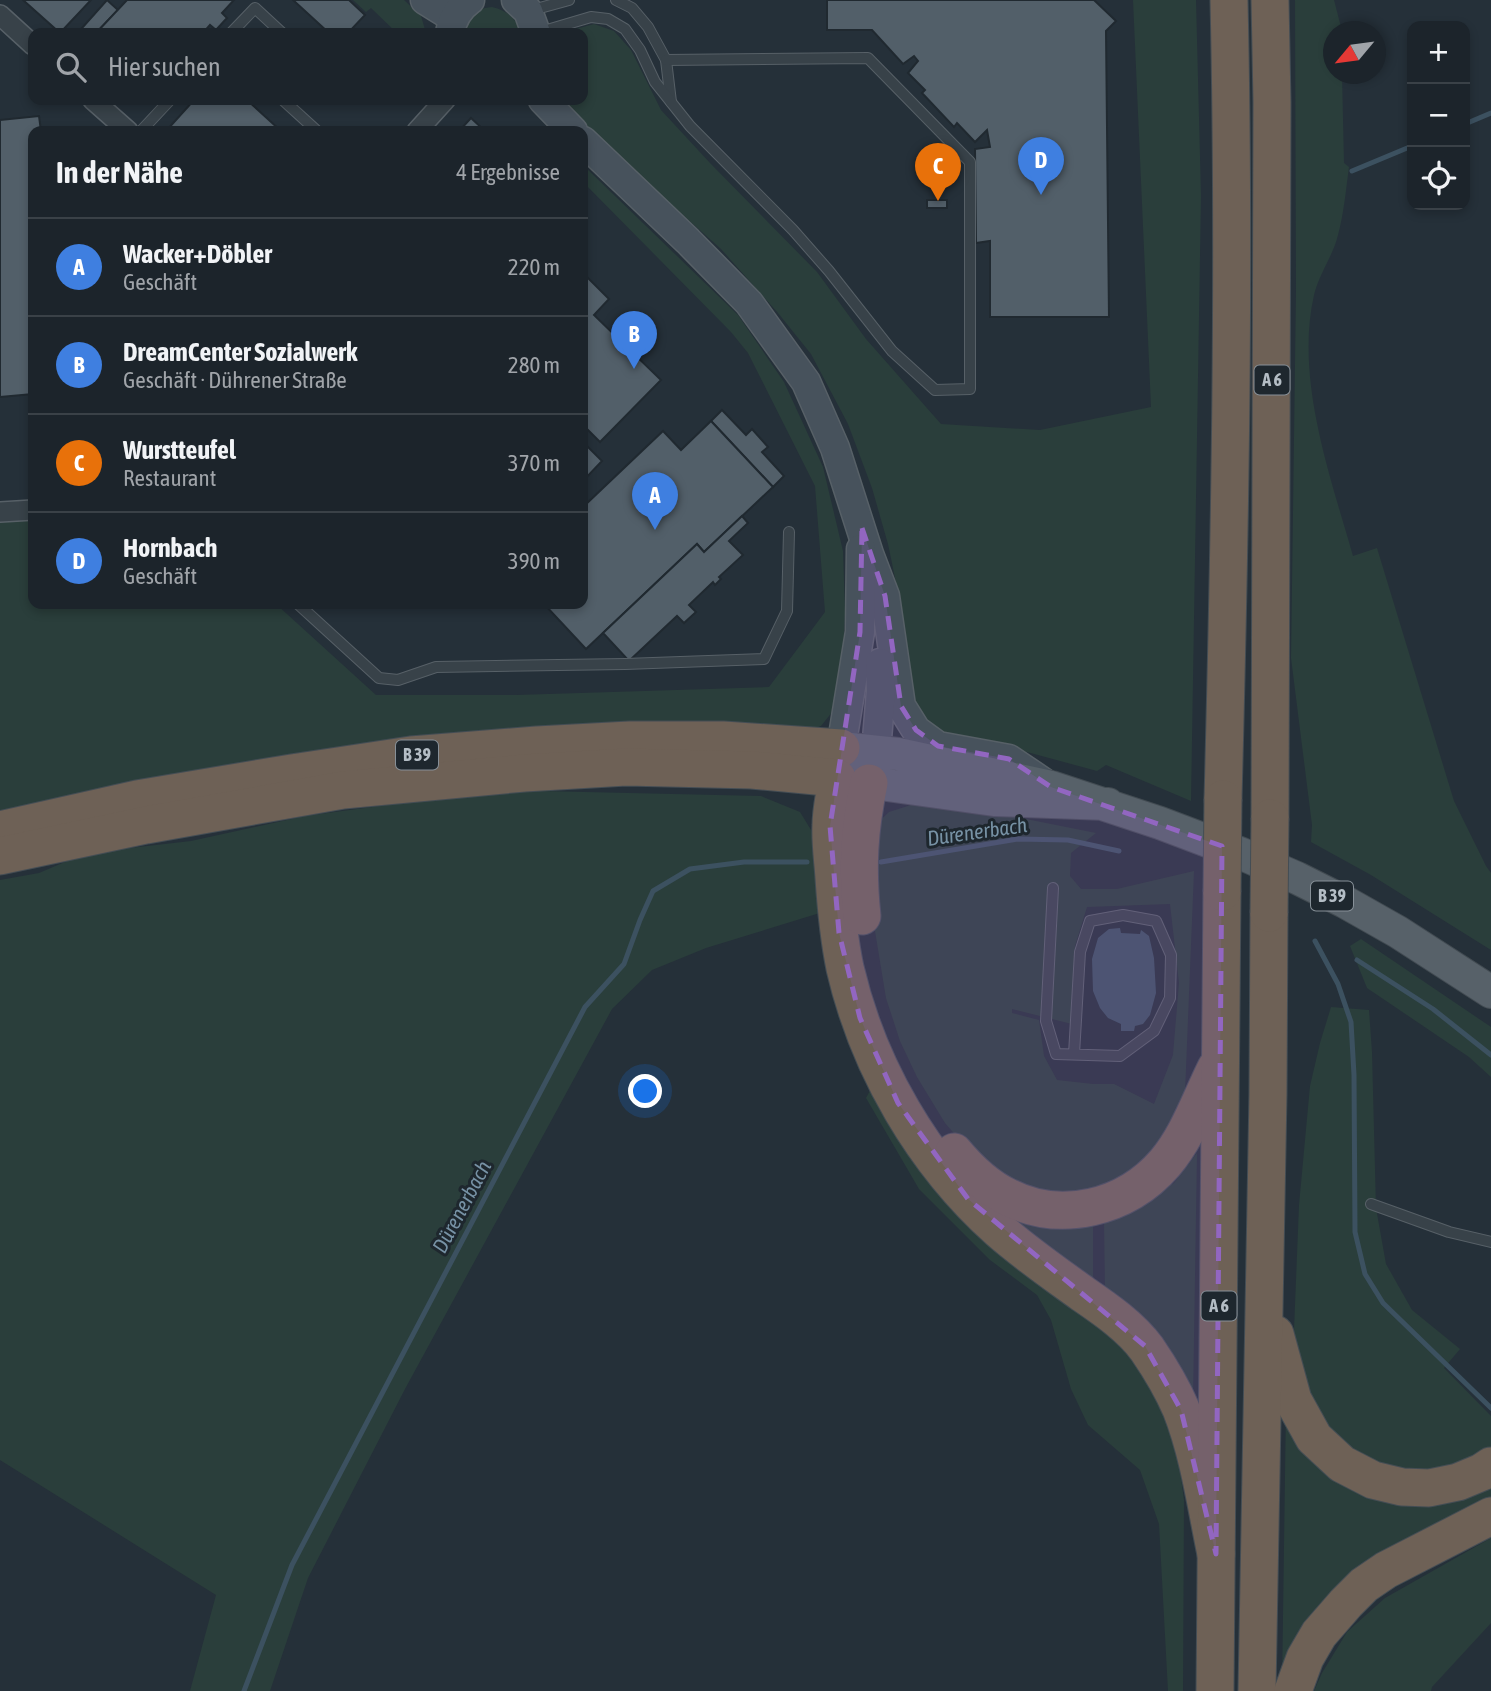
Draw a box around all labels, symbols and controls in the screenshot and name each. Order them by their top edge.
north arrow [1323,21,1386,84]
map controls [1407,21,1470,210]
button: + [1407,21,1470,84]
search box [28,28,588,105]
icon: search [52,48,90,86]
text: Hier suchen [108,52,221,82]
button: − [1407,84,1470,147]
pin: D [1018,137,1064,195]
pin: C [915,143,961,201]
button: locate [1407,147,1470,210]
text: In der Nähe [56,155,183,189]
text: 4 Ergebnisse [456,159,560,185]
text: Wacker+Döbler [123,239,272,269]
text: A [73,254,85,280]
text: 220 m [508,254,560,280]
text: Geschäft [123,269,197,295]
pin: B [611,311,657,369]
text: DreamCenter Sozialwerk [123,337,357,367]
text: B [74,352,84,378]
text: 280 m [508,352,560,378]
road number: A 6 [1254,366,1290,394]
text: Geschäft · Dührener Straße [123,367,347,393]
text: Wurstteufel [123,435,236,465]
text: C [74,450,84,476]
text: 370 m [508,450,560,476]
text: Restaurant [123,465,216,491]
pin: A [632,472,678,530]
text: Hornbach [123,533,217,563]
text: D [73,548,85,574]
text: 390 m [508,548,560,574]
text: Geschäft [123,563,197,589]
road number: B 39 [396,740,438,770]
water label: Dürenerbach [925,812,1028,850]
road number: B 39 [1311,882,1353,911]
your location [628,1074,662,1108]
water label: Dürenerbach [427,1156,495,1257]
road number: A 6 [1202,1292,1236,1321]

